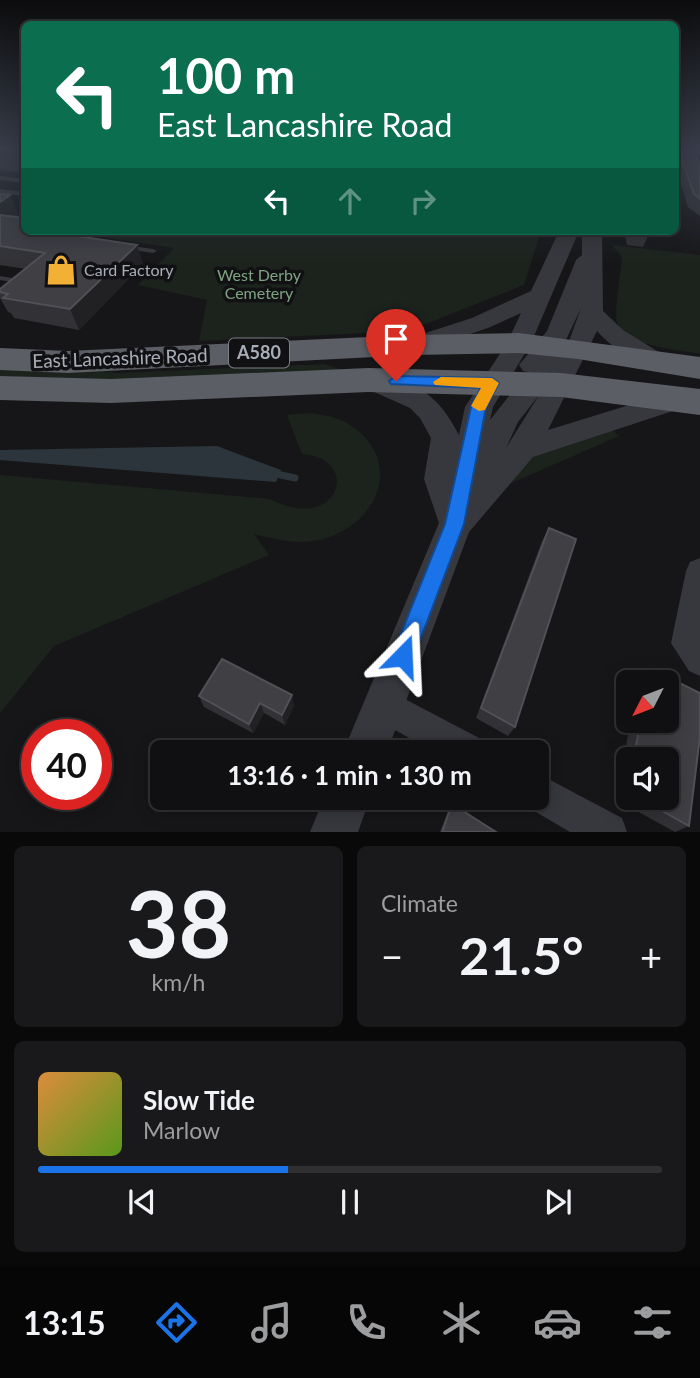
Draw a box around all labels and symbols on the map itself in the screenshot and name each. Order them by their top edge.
shop icon: Card Factory [44,253,78,287]
place label: Card Factory [84,260,174,279]
park label: West Derby Cemetery [217,265,302,302]
pin [366,309,426,381]
road number: A580 [229,338,289,368]
street label: East Lancashire Road [32,343,208,372]
position arrow [366,619,440,693]
north arrow [616,670,679,733]
speed limit sign: 40 [21,719,112,810]

